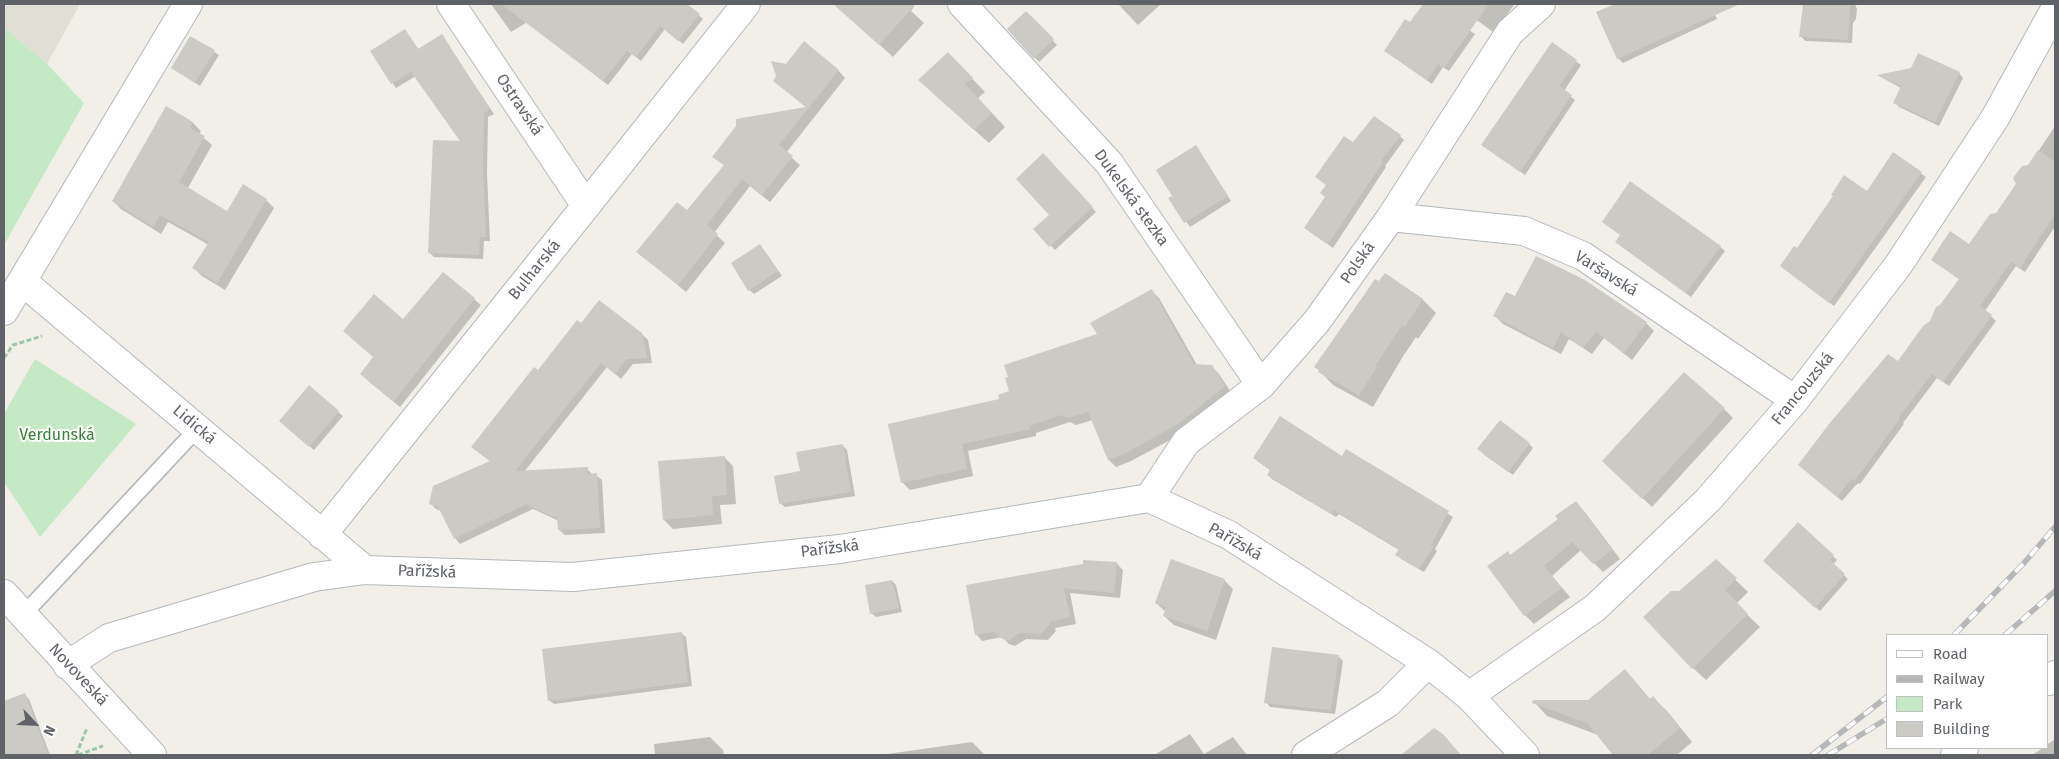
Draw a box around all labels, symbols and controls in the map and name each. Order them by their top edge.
street label: Ostravská [491,70,547,140]
street label: Dukelská stezka [1090,146,1172,250]
street label: Bulharská [505,236,565,304]
street label: Polská [1337,238,1379,288]
street label: Varšavská [1571,247,1641,301]
street label: Francouzská [1768,349,1838,429]
street label: Lidická [168,401,220,449]
park label: Verdunská [19,426,95,446]
street label: Pařížská [1205,519,1265,565]
street label: Pařížská [800,536,860,562]
street label: Pařížská [397,561,457,583]
legend [1886,634,2049,749]
street label: Novoveská [44,640,112,710]
text: Road [1933,645,1968,663]
text: Railway [1933,670,1985,688]
text: Park [1933,695,1963,713]
north arrow [10,699,60,749]
text: Building [1933,720,1989,738]
text: N [39,723,59,738]

